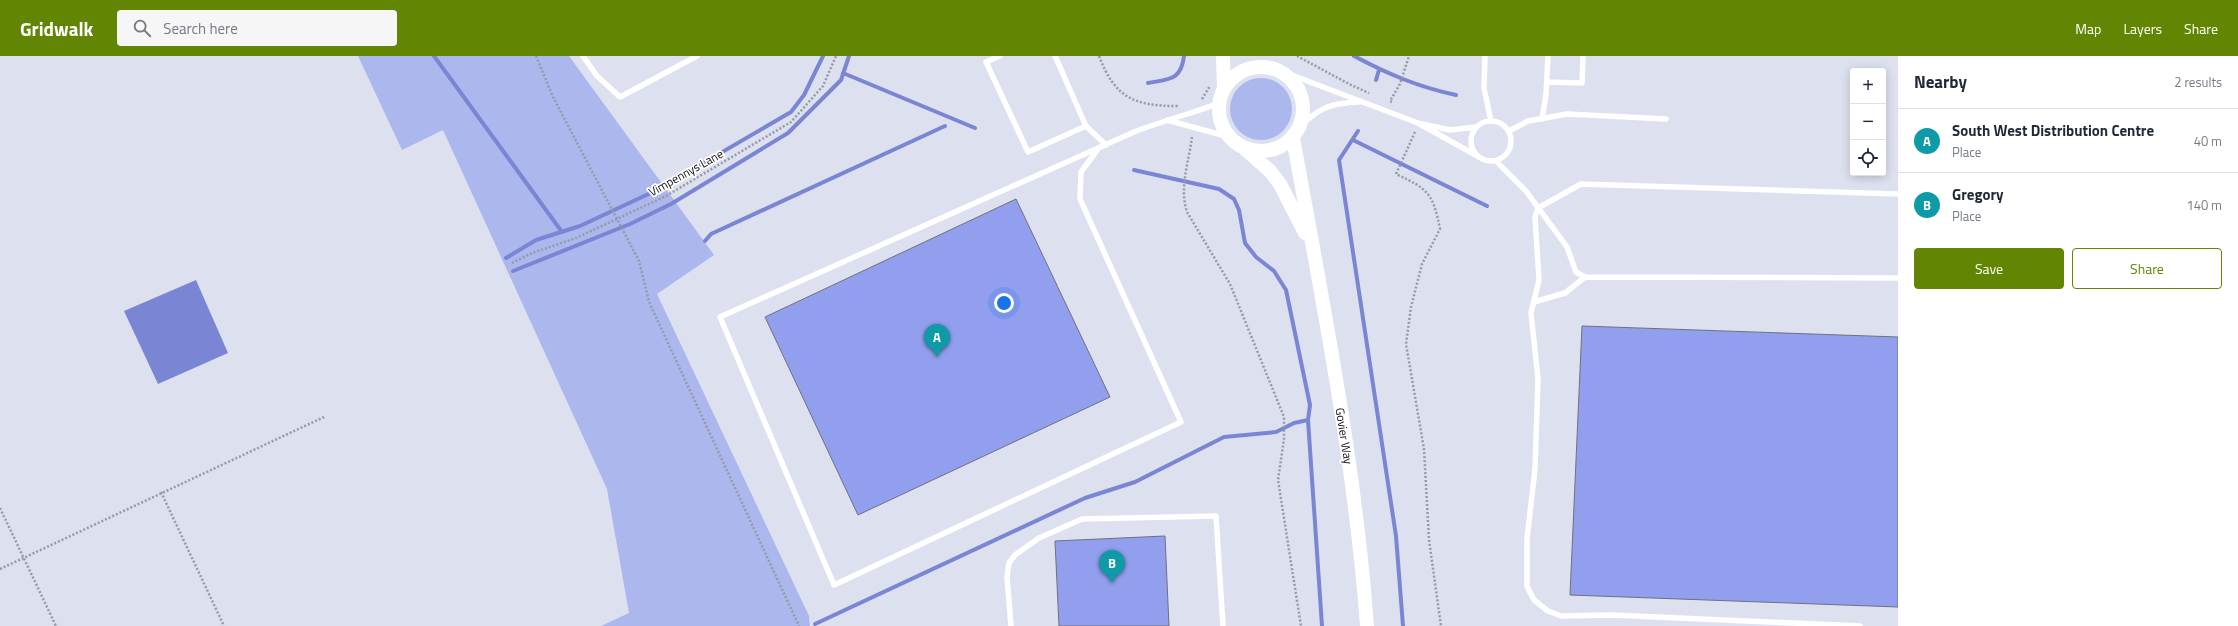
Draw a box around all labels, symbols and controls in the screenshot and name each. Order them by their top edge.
search box [117,10,397,46]
text: Gridwalk [20,14,93,43]
icon: search [131,17,153,39]
text: Search here [163,17,238,40]
text: Map [2075,18,2101,39]
text: Layers [2123,18,2162,39]
text: Share [2184,18,2218,39]
map controls [1850,68,1886,176]
button: + [1850,68,1886,104]
text: Nearby [1914,69,1967,95]
text: 2 results [2174,72,2222,92]
button: − [1850,104,1886,140]
text: South West Distribution Centre [1952,119,2154,142]
text: A [1923,131,1931,151]
text: 40 m [2194,131,2222,151]
button: locate [1850,140,1886,176]
text: Place [1952,142,1981,162]
street label: Vimpennys Lane [645,144,727,201]
text: Gregory [1952,183,2003,206]
text: B [1923,195,1931,215]
text: 140 m [2186,195,2222,215]
text: Place [1952,206,1981,226]
button: Save [1914,248,2064,289]
button: Share [2072,248,2222,289]
your location [994,293,1014,313]
pin: A [924,324,950,357]
street label: Govier Way [1331,406,1358,466]
pin: B [1099,550,1125,583]

